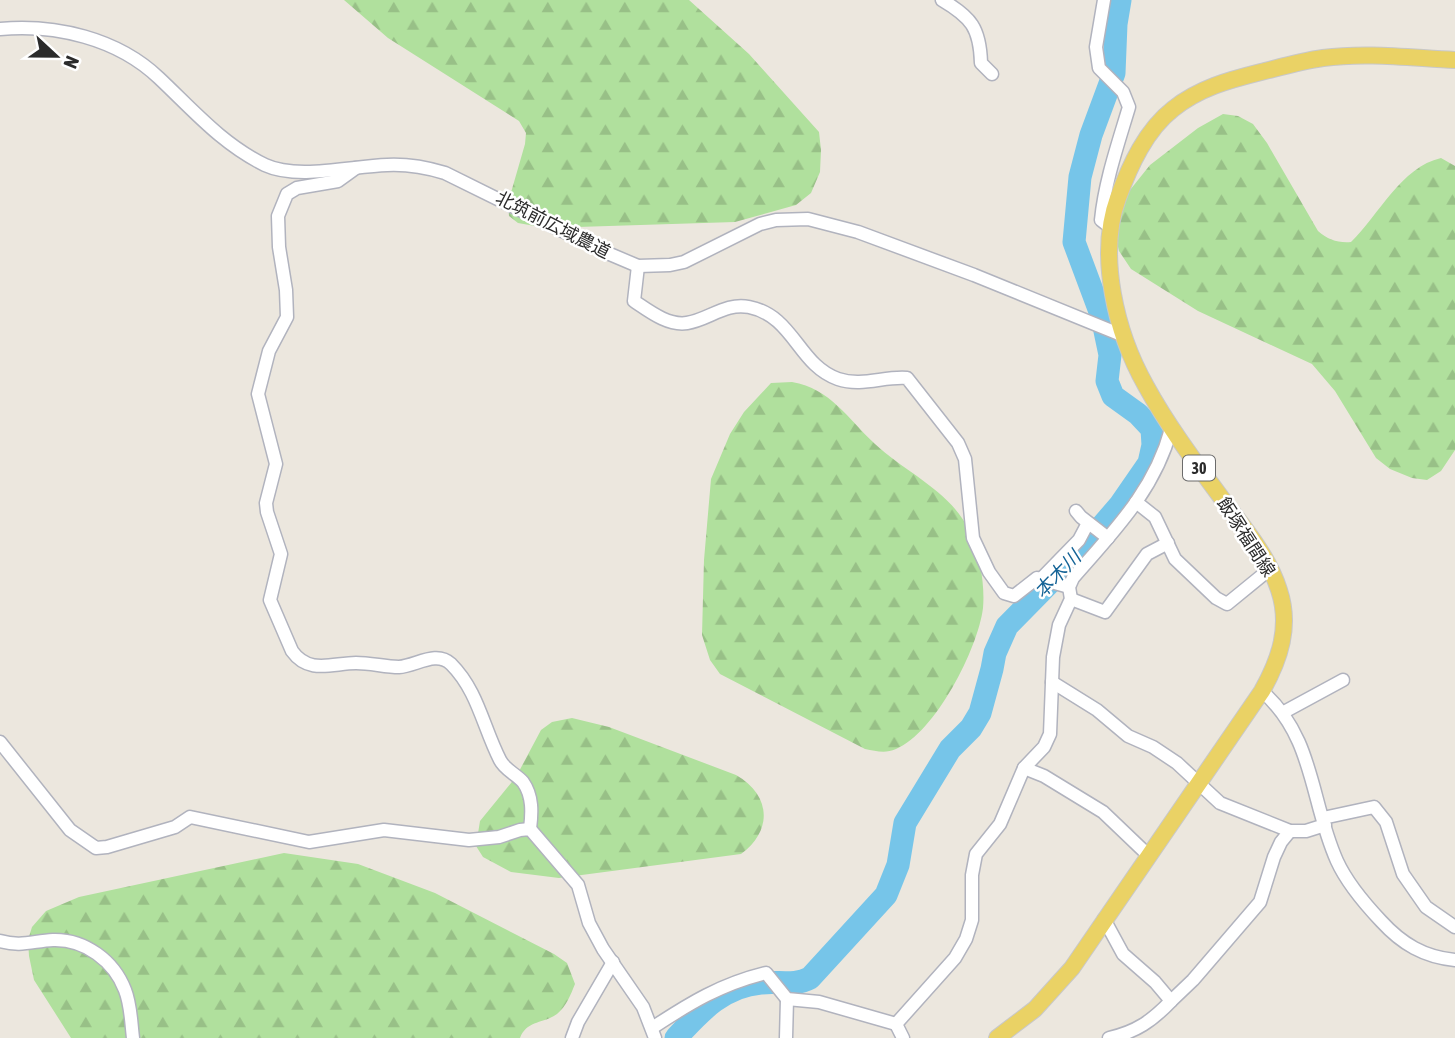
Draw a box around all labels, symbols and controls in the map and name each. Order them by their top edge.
north arrow [21,21,91,91]
text: N [59,53,84,72]
street label: 北筑前広域農道 [492,187,614,263]
road number: 30 [1183,456,1215,481]
street label: 飯塚福間線 [1213,493,1280,580]
water label: 本木川 [1029,544,1086,602]

